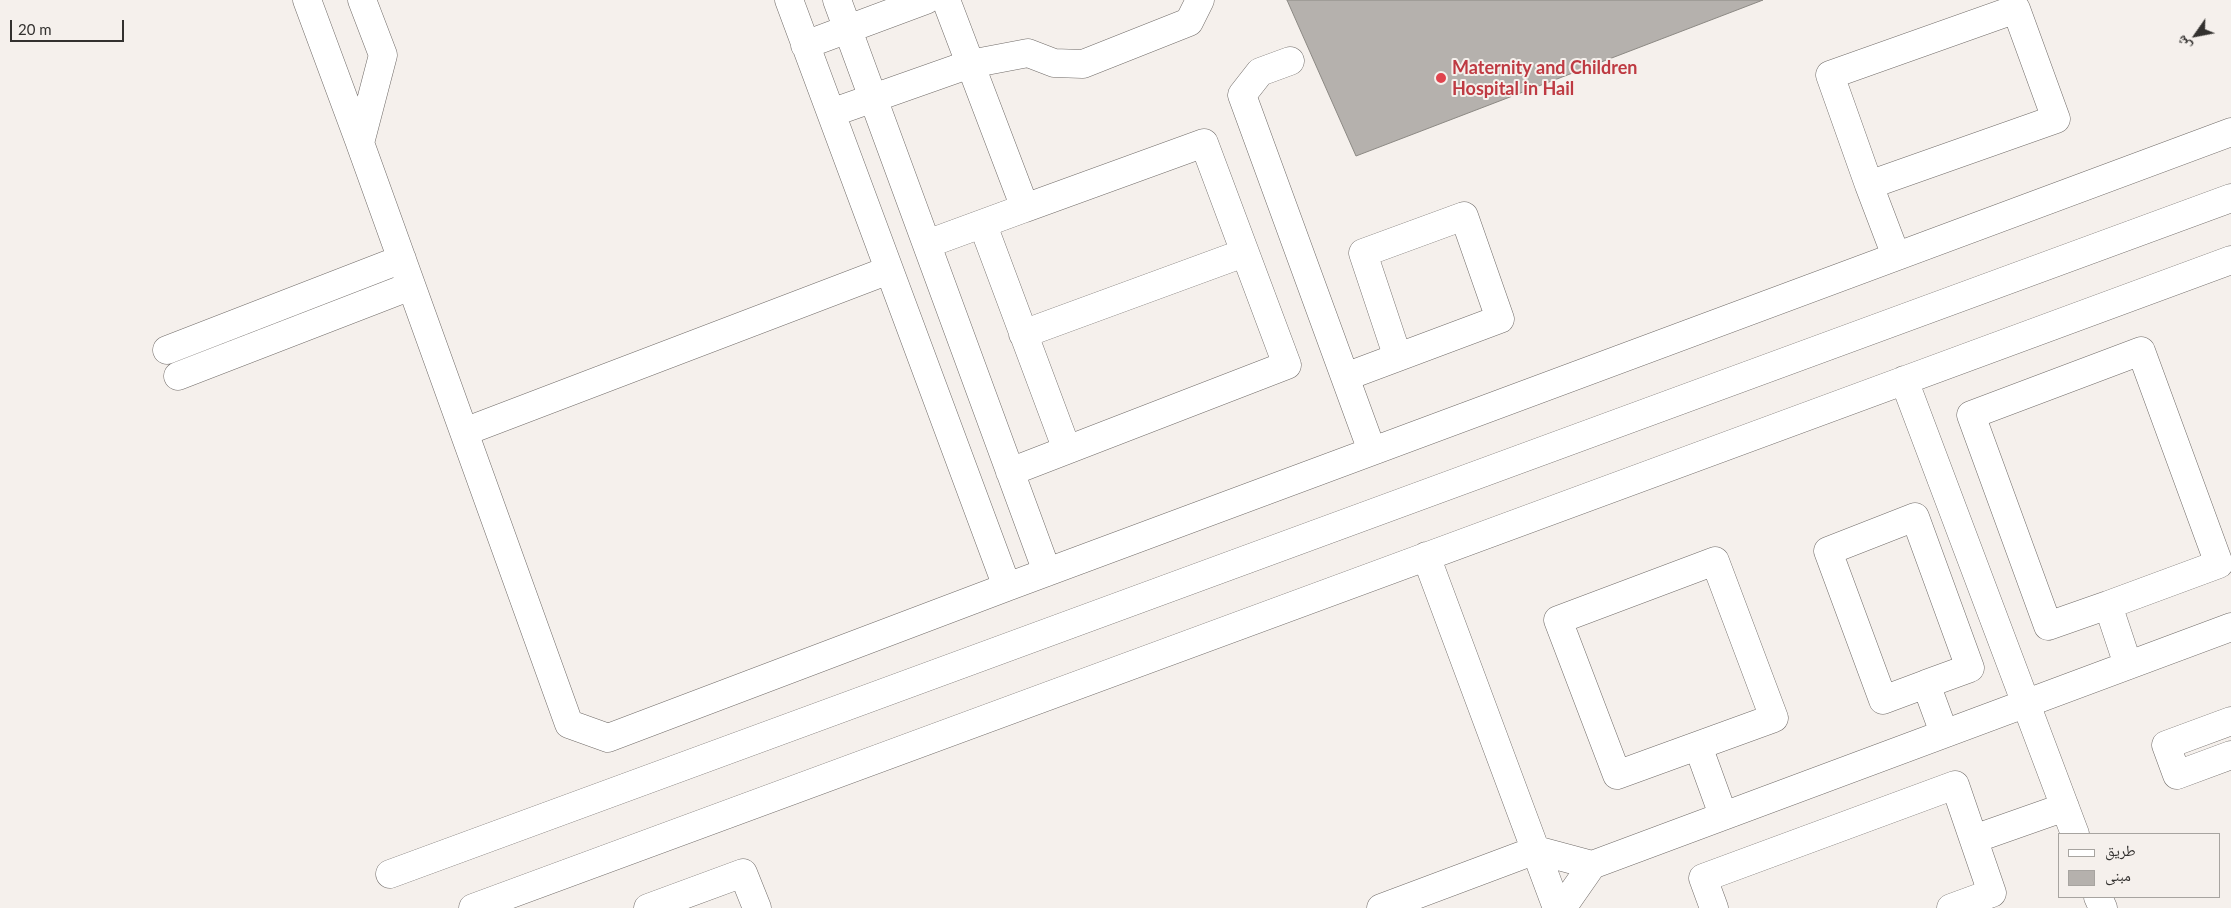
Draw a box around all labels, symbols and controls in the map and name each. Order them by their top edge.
scale bar [12,10,126,42]
north arrow [2171,10,2221,60]
text: 20 m [18,20,52,38]
text: ش [2172,33,2194,54]
place label: Maternity and Children Hospital in Hail [1452,57,1637,100]
marker: Maternity and Children Hospital in Hail [1434,71,1448,85]
legend [2058,833,2221,898]
text: طريق [2105,841,2136,859]
text: مبنى [2105,866,2131,884]

